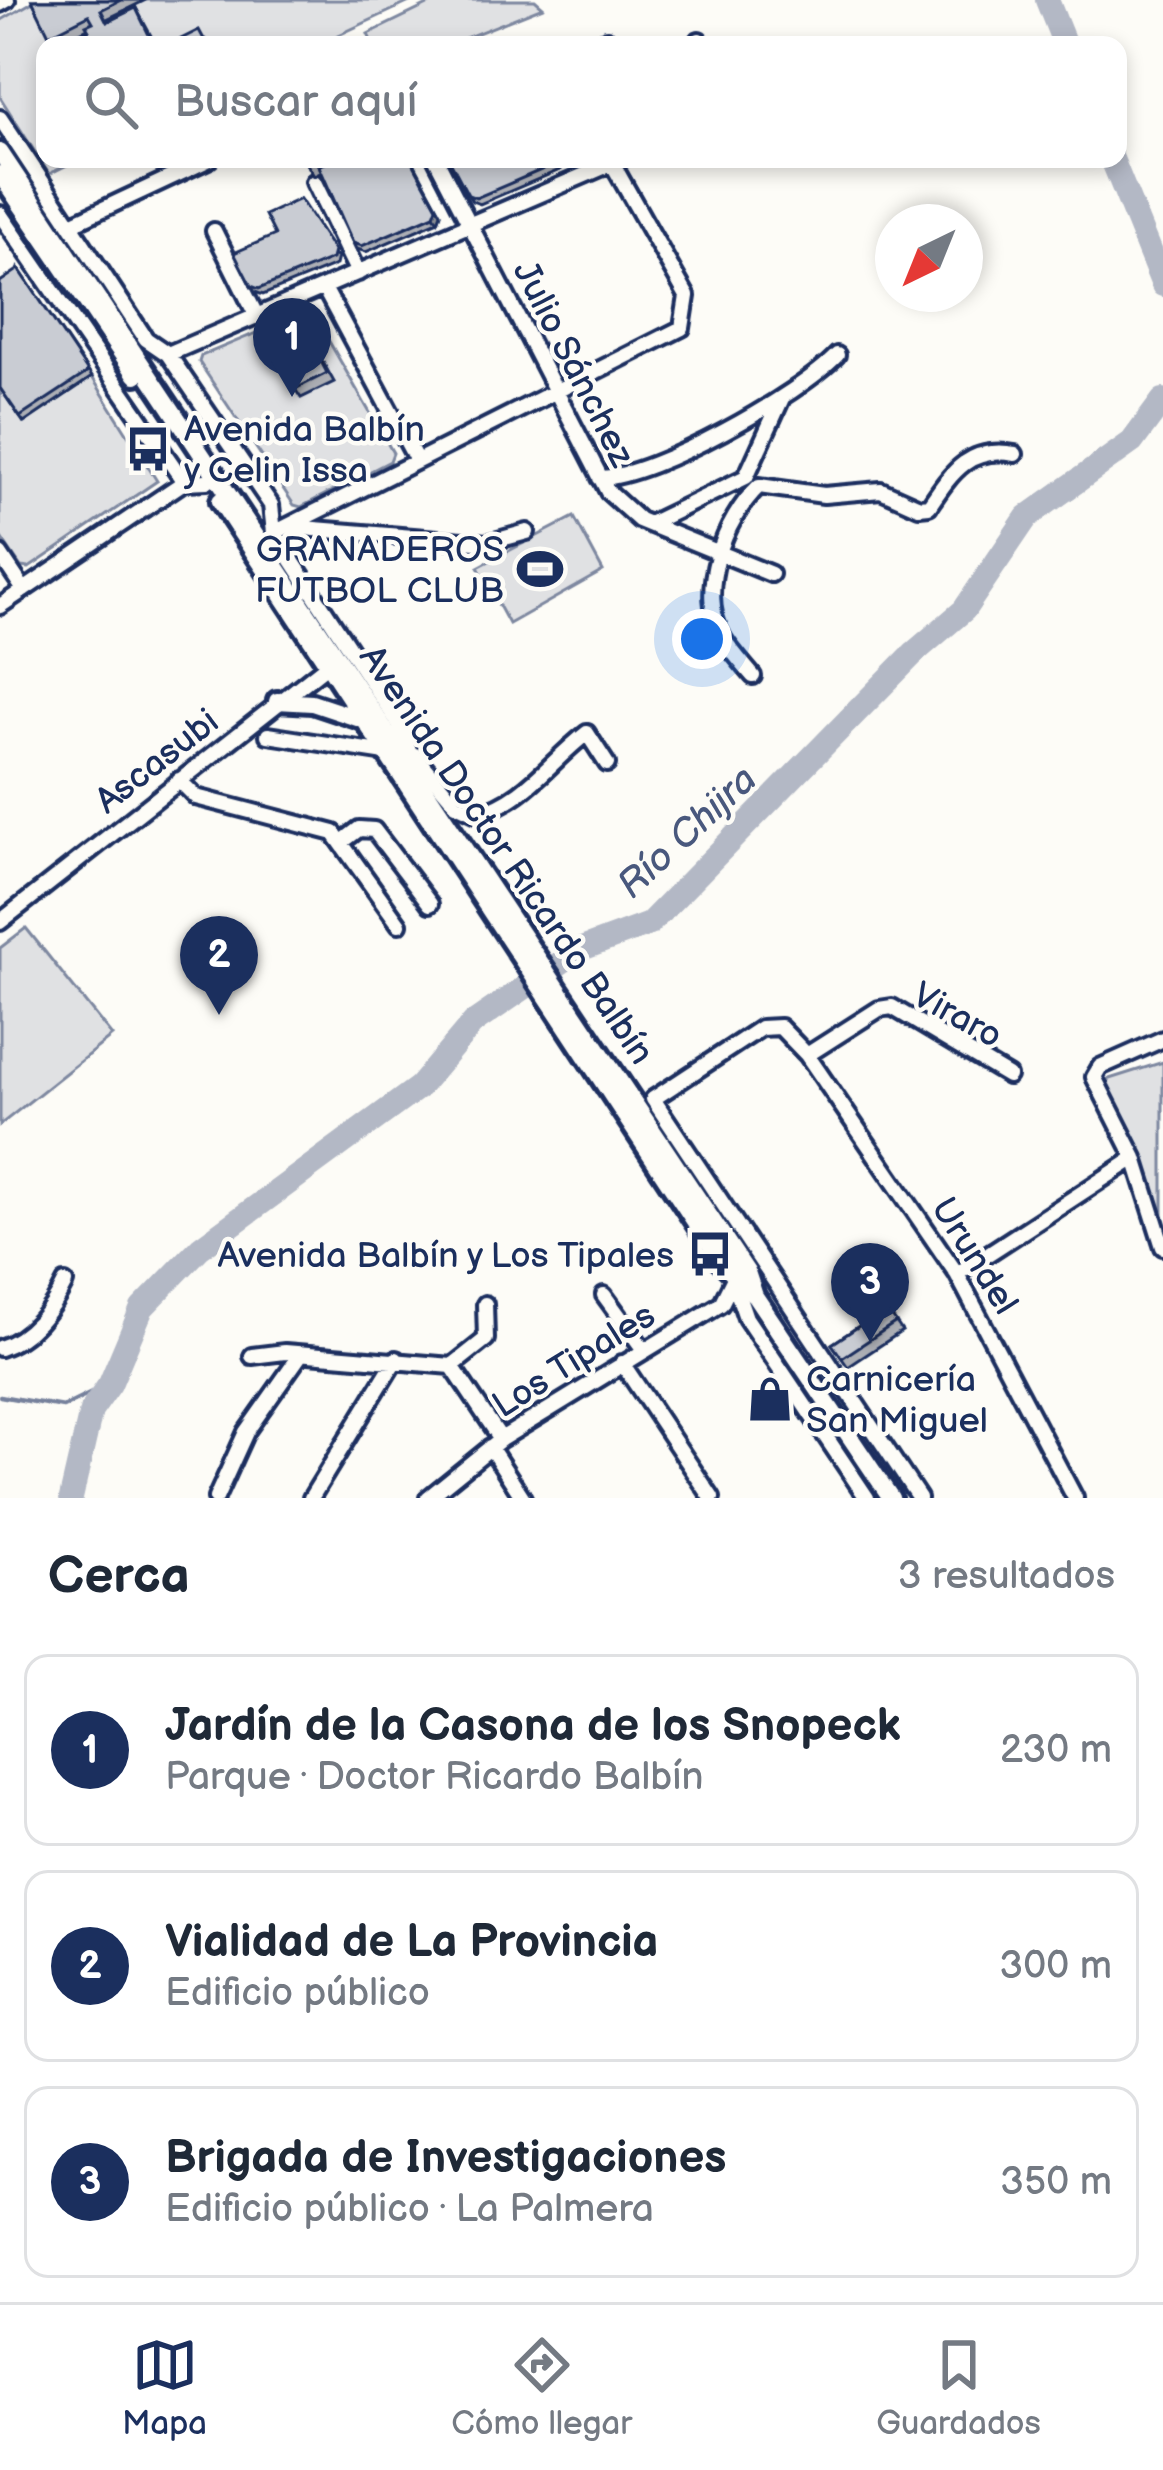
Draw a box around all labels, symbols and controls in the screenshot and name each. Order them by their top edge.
search box [36,36,1127,168]
icon: search [78,69,144,135]
text: Buscar aquí [174,75,417,130]
north arrow [875,204,983,312]
street label: Julio Sánchez [503,254,643,475]
pin: 1 [253,298,331,397]
place label: Avenida Balbín y Celin Issa [183,409,425,493]
bus stop icon: Avenida Balbín y Celin Issa [123,424,173,474]
place label: GRANADEROS FUTBOL CLUB [255,529,504,613]
sports icon: GRANADEROS FUTBOL CLUB [515,544,565,594]
your location [672,609,732,669]
street label: Avenida Doctor Ricardo Balbín [349,638,662,1073]
street label: Ascasubi [87,701,228,823]
water label: Río Chijra [608,757,767,909]
pin: 2 [180,916,258,1015]
street label: Viraro [904,974,1009,1058]
street label: Urundel [921,1190,1026,1323]
bus stop icon: Avenida Balbín y Los Tipales [685,1229,735,1279]
place label: Avenida Balbín y Los Tipales [218,1235,674,1278]
pin: 3 [831,1243,909,1342]
street label: Los Tipales [485,1294,663,1428]
place label: Carnicería San Miguel [806,1359,988,1443]
shop icon: Carnicería San Miguel [745,1374,795,1424]
text: Cerca [48,1546,190,1607]
text: 3 resultados [898,1553,1115,1600]
text: Jardín de la Casona de los Snopeck [165,1699,901,1754]
text: 1 [82,1727,98,1774]
text: 230 m [1000,1727,1112,1774]
text: Parque · Doctor Ricardo Balbín [165,1754,703,1801]
text: Vialidad de La Provincia [165,1915,658,1970]
text: 2 [78,1943,102,1990]
text: 300 m [999,1943,1112,1990]
text: Edificio público [165,1970,430,2017]
text: Brigada de Investigaciones [165,2131,726,2186]
text: 3 [79,2159,101,2206]
text: 350 m [1000,2159,1112,2206]
text: Edificio público · La Palmera [165,2186,654,2233]
tab: Mapa [122,2332,207,2444]
tab: Cómo llegar [451,2332,632,2444]
tab: Guardados [876,2332,1041,2444]

